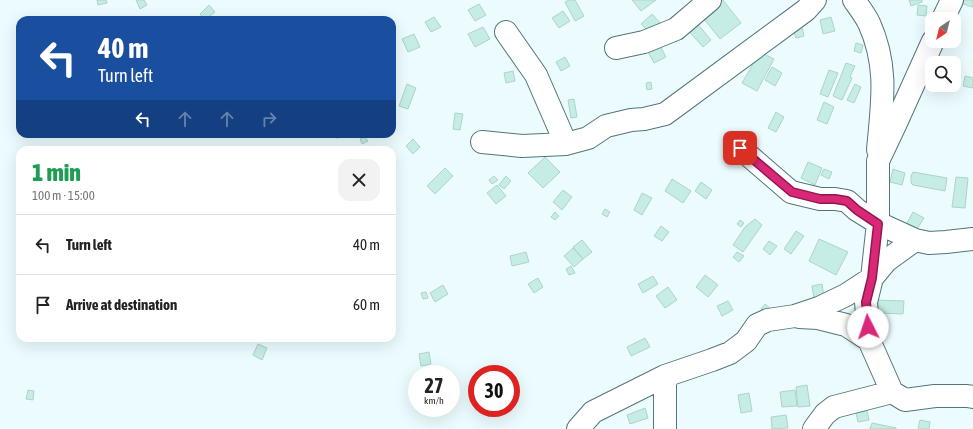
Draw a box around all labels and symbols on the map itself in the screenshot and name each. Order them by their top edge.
north arrow [925,12,961,48]
pin [723,131,757,165]
position arrow [847,306,889,348]
speed limit sign: 30 [468,365,520,417]

